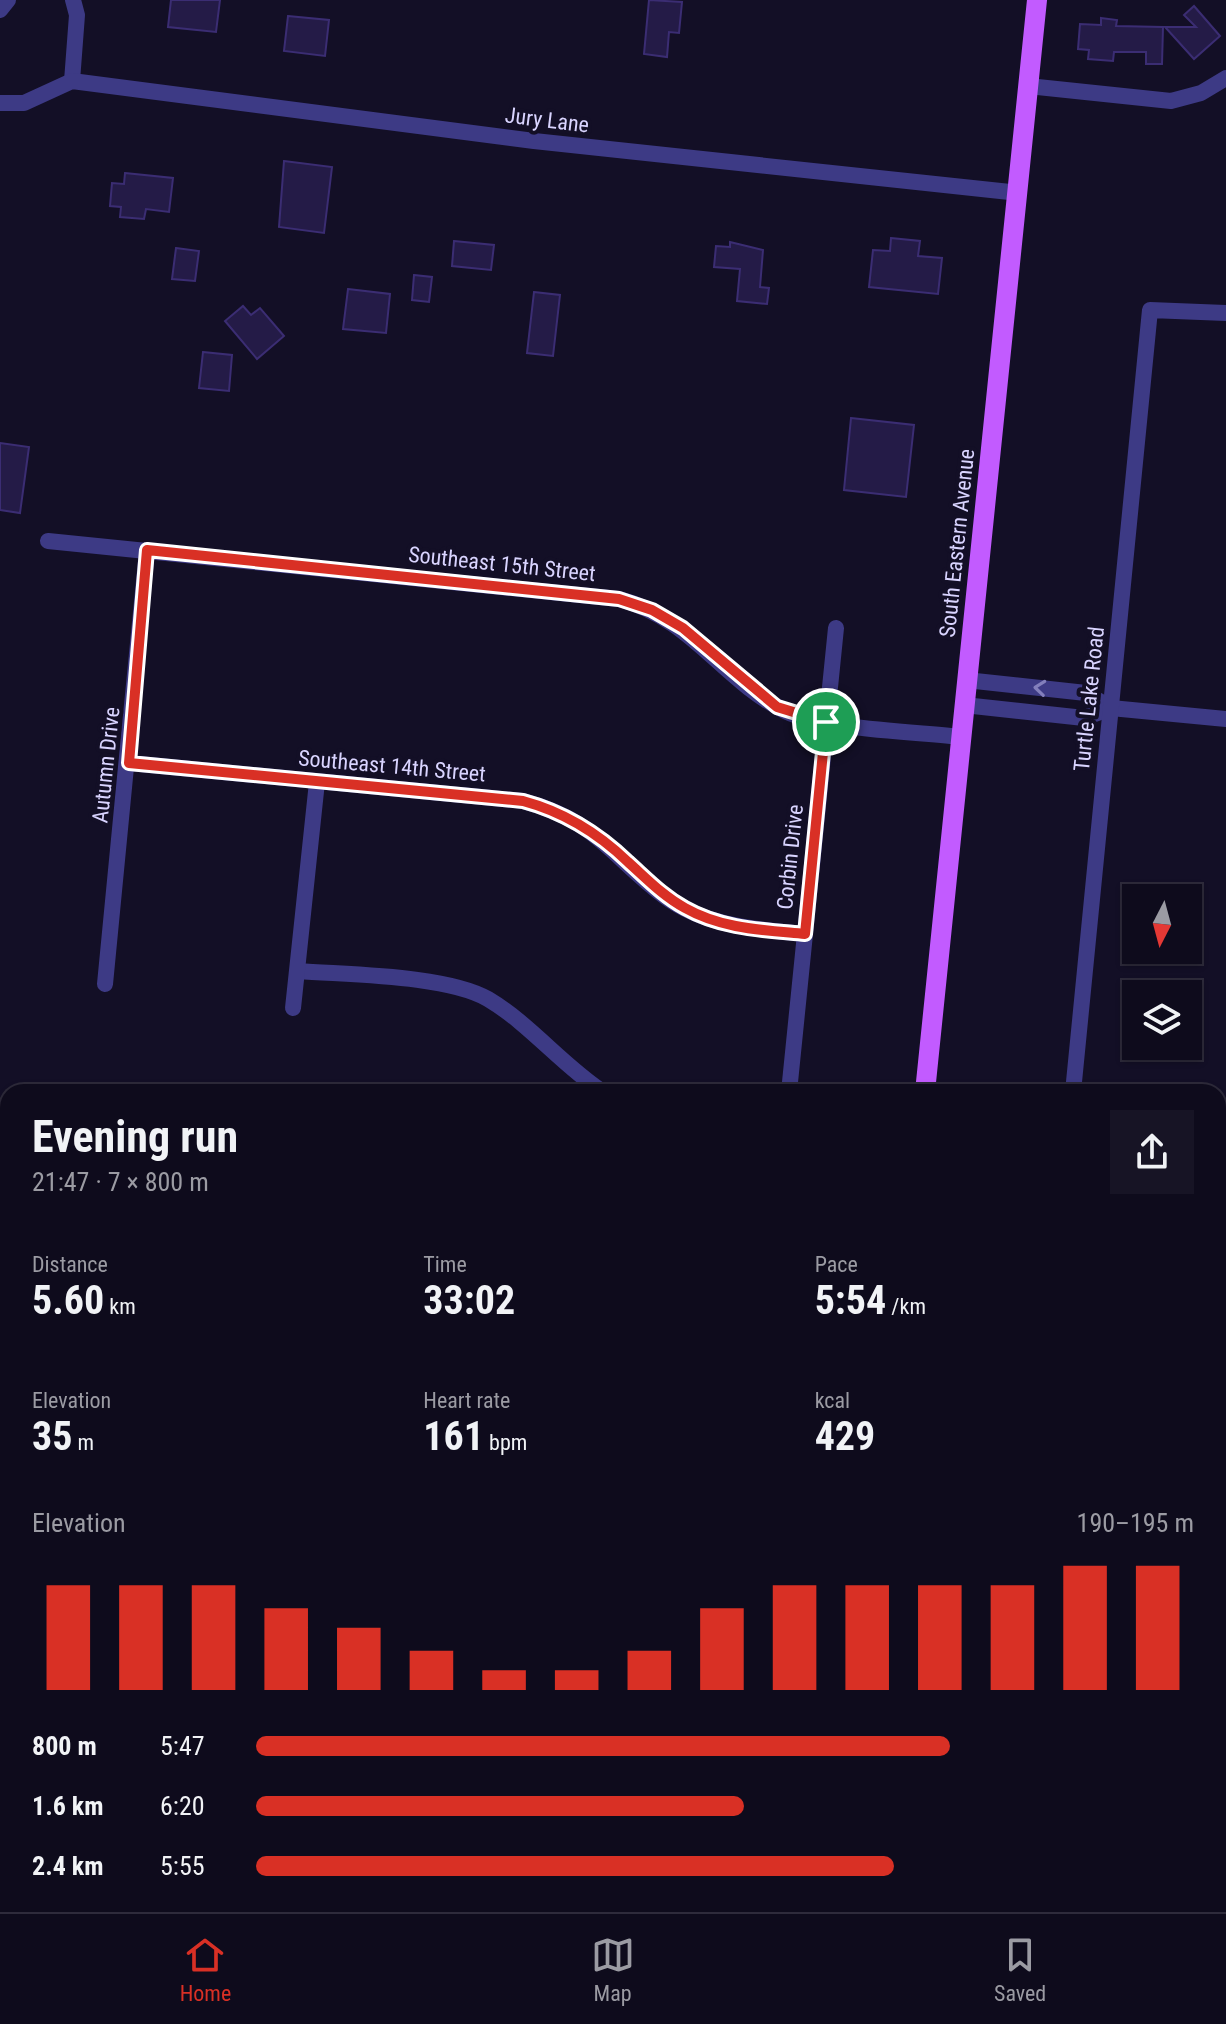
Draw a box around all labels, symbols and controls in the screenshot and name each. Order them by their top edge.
street label: Jury Lane [504,102,590,138]
street label: South Eastern Avenue [935,448,979,638]
street label: Southeast 15th Street [407,542,597,586]
street label: Turtle Lake Road [1069,625,1109,773]
one-way arrow [1034,680,1047,697]
pin [792,688,860,756]
icon: arrive [804,700,848,744]
street label: Autumn Drive [87,706,125,824]
street label: Southeast 14th Street [297,745,487,787]
street label: Corbin Drive [772,803,808,911]
north arrow [1122,884,1202,964]
map controls [1122,884,1202,1060]
button: layers [1122,980,1202,1060]
button: share [1110,1110,1194,1194]
text: Evening run [32,1111,238,1163]
text: 21:47 · 7 × 800 m [32,1167,209,1197]
text: Distance [32,1252,108,1277]
text: Time [423,1252,467,1277]
text: Pace [815,1252,858,1277]
text: 5.60 [32,1277,104,1324]
text: 33:02 [423,1277,515,1324]
text: 5:54 [815,1277,886,1324]
text: km [104,1294,136,1319]
text: /km [886,1294,926,1319]
text: Elevation [32,1388,111,1413]
text: Heart rate [423,1388,510,1413]
text: kcal [815,1388,850,1413]
text: 35 [32,1413,72,1460]
text: 161 [423,1413,484,1460]
text: 429 [815,1413,875,1460]
text: m [72,1430,94,1455]
text: bpm [484,1430,527,1455]
text: Elevation [32,1508,126,1538]
text: 190–195 m [1077,1508,1194,1538]
text: 800 m [32,1731,97,1761]
text: 5:47 [160,1731,205,1761]
text: 1.6 km [32,1791,104,1821]
text: 6:20 [160,1791,205,1821]
text: 2.4 km [32,1851,104,1881]
text: 5:55 [160,1851,205,1881]
tab: Home [180,1933,231,2006]
tab: Map [591,1933,635,2006]
tab: Saved [994,1933,1046,2006]

